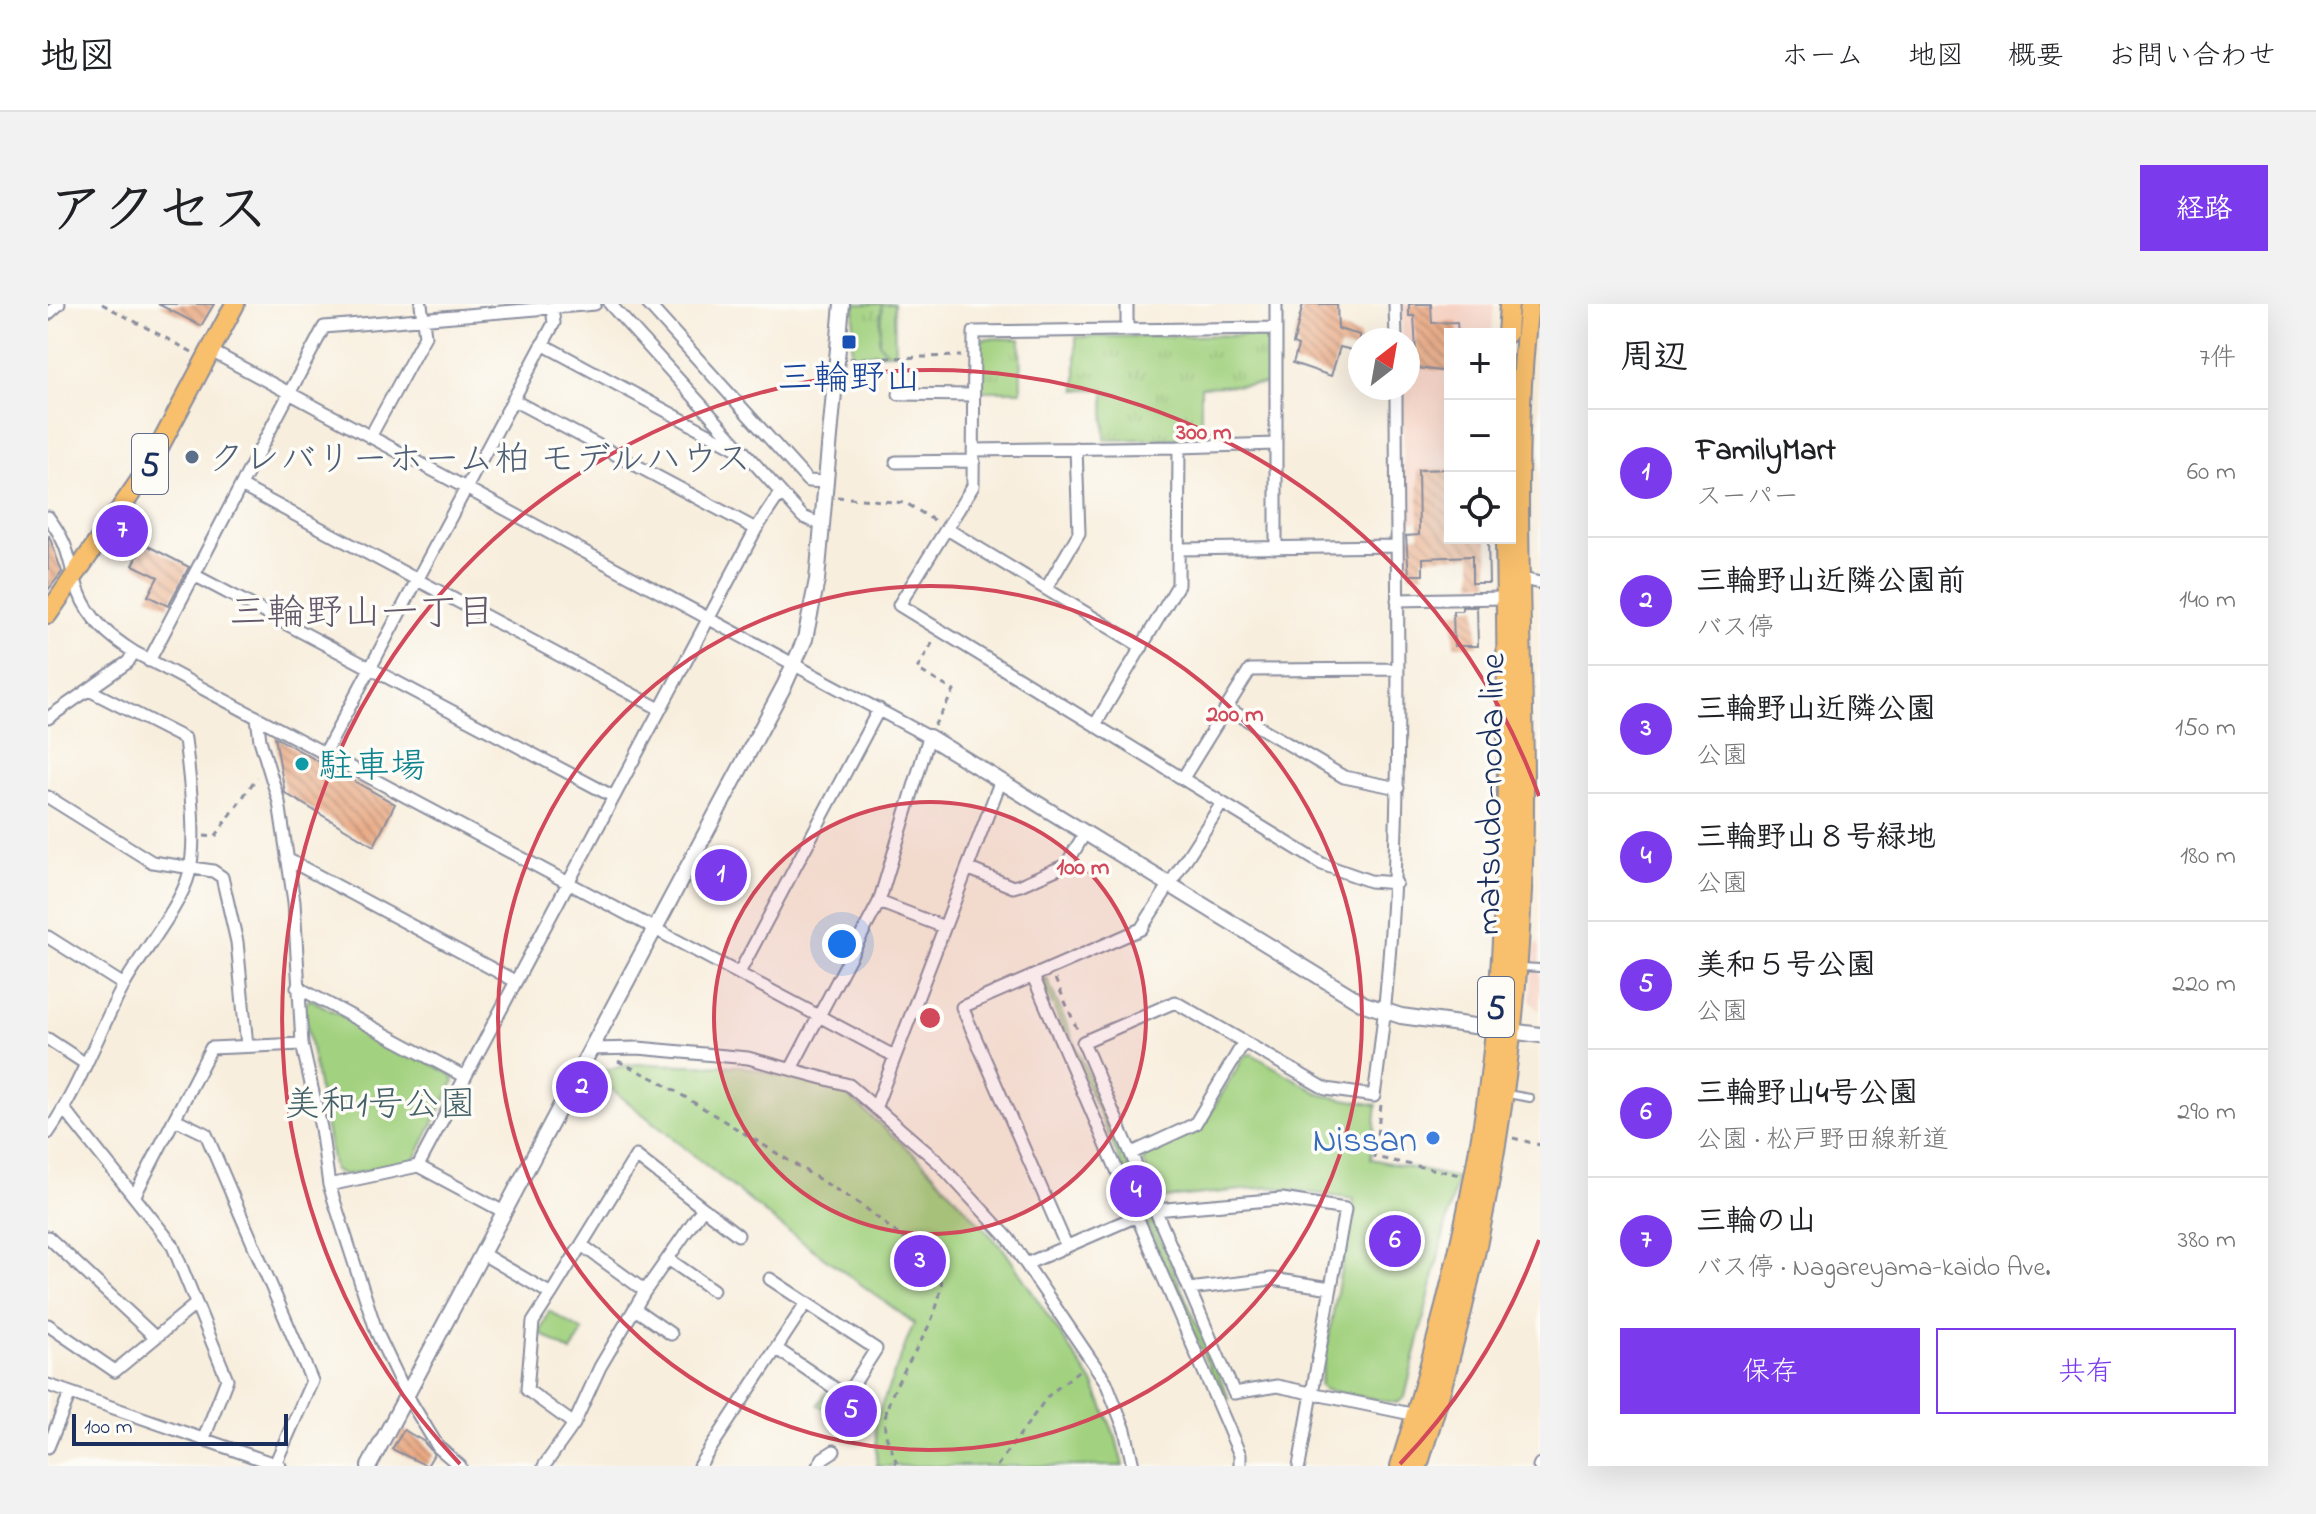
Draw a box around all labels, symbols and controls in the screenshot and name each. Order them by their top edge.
text: 地図 [40,31,116,87]
text: ホーム [1781,37,1864,78]
text: 地図 [1908,37,1964,78]
text: 概要 [2008,37,2064,78]
text: お問い合わせ [2108,37,2276,78]
button: 経路 [2140,165,2268,251]
text: アクセス [48,173,269,254]
north arrow [1348,328,1420,400]
map controls [1444,328,1516,544]
button: + [1444,328,1516,400]
marker: 三輪野山 [840,333,858,351]
text: 周辺 [1620,334,1688,384]
text: 7件 [2199,340,2236,378]
place label: 三輪野山 [777,354,921,407]
button: − [1444,400,1516,472]
text: 300 m [1175,416,1232,451]
text: FamilyMart [1696,430,1836,474]
road number: 5 [132,434,168,494]
place label: クレバリーホーム柏 モデルハウス [208,435,751,488]
marker: クレバリーホーム柏 モデルハウス [183,448,201,466]
text: 1 [1642,454,1650,492]
text: 60 m [2187,454,2236,492]
button: locate [1444,472,1516,544]
text: スーパー [1696,479,1799,517]
pin: 7 [96,501,148,561]
text: 三輪野山近隣公園前 [1696,561,1966,605]
text: 2 [1640,582,1652,620]
text: 140 m [2179,582,2236,620]
district label: 三輪野山一丁目 [229,587,495,643]
text: バス停 [1696,610,1774,648]
street label: matsudo-noda line [1464,652,1521,936]
text: 三輪野山近隣公園 [1696,689,1936,733]
text: 200 m [1205,698,1264,733]
text: 3 [1641,710,1651,748]
text: 150 m [2175,710,2236,748]
text: 公園 [1696,738,1748,776]
place label: 駐車場 [318,742,426,795]
marker: 駐車場 [293,755,311,773]
text: 三輪野山８号緑地 [1696,817,1936,861]
text: 4 [1641,838,1651,876]
text: 180 m [2180,838,2236,876]
pin: 1 [695,845,747,905]
text: 100 m [1057,851,1110,886]
text: 公園 [1696,866,1748,904]
your location [822,924,862,964]
text: 美和５号公園 [1696,945,1876,989]
text: 5 [1639,966,1653,1004]
text: 220 m [2172,966,2236,1004]
road number: 5 [1478,977,1514,1037]
text: 公園 [1696,994,1748,1032]
centre of rings [916,1004,944,1032]
pin: 2 [556,1057,608,1117]
text: 三輪野山4号公園 [1696,1073,1918,1117]
park label: 美和1号公園 [284,1080,476,1133]
text: 6 [1640,1094,1652,1132]
text: 290 m [2177,1094,2236,1132]
place label: Nissan [1312,1116,1417,1169]
text: 公園 · 松戸野田線新道 [1696,1122,1949,1160]
marker: Nissan [1424,1129,1442,1147]
pin: 4 [1110,1161,1162,1221]
text: 三輪の山 [1696,1201,1816,1245]
pin: 6 [1369,1211,1421,1271]
text: 7 [1641,1222,1651,1260]
text: 380 m [2178,1222,2236,1260]
pin: 3 [894,1231,946,1291]
text: バス停 · Nagareyama-kaido Ave. [1696,1250,2051,1288]
button: 保存 [1620,1328,1920,1414]
button: 共有 [1936,1328,2236,1414]
pin: 5 [825,1381,877,1441]
scale bar [72,1410,288,1446]
text: 100 m [84,1412,133,1444]

